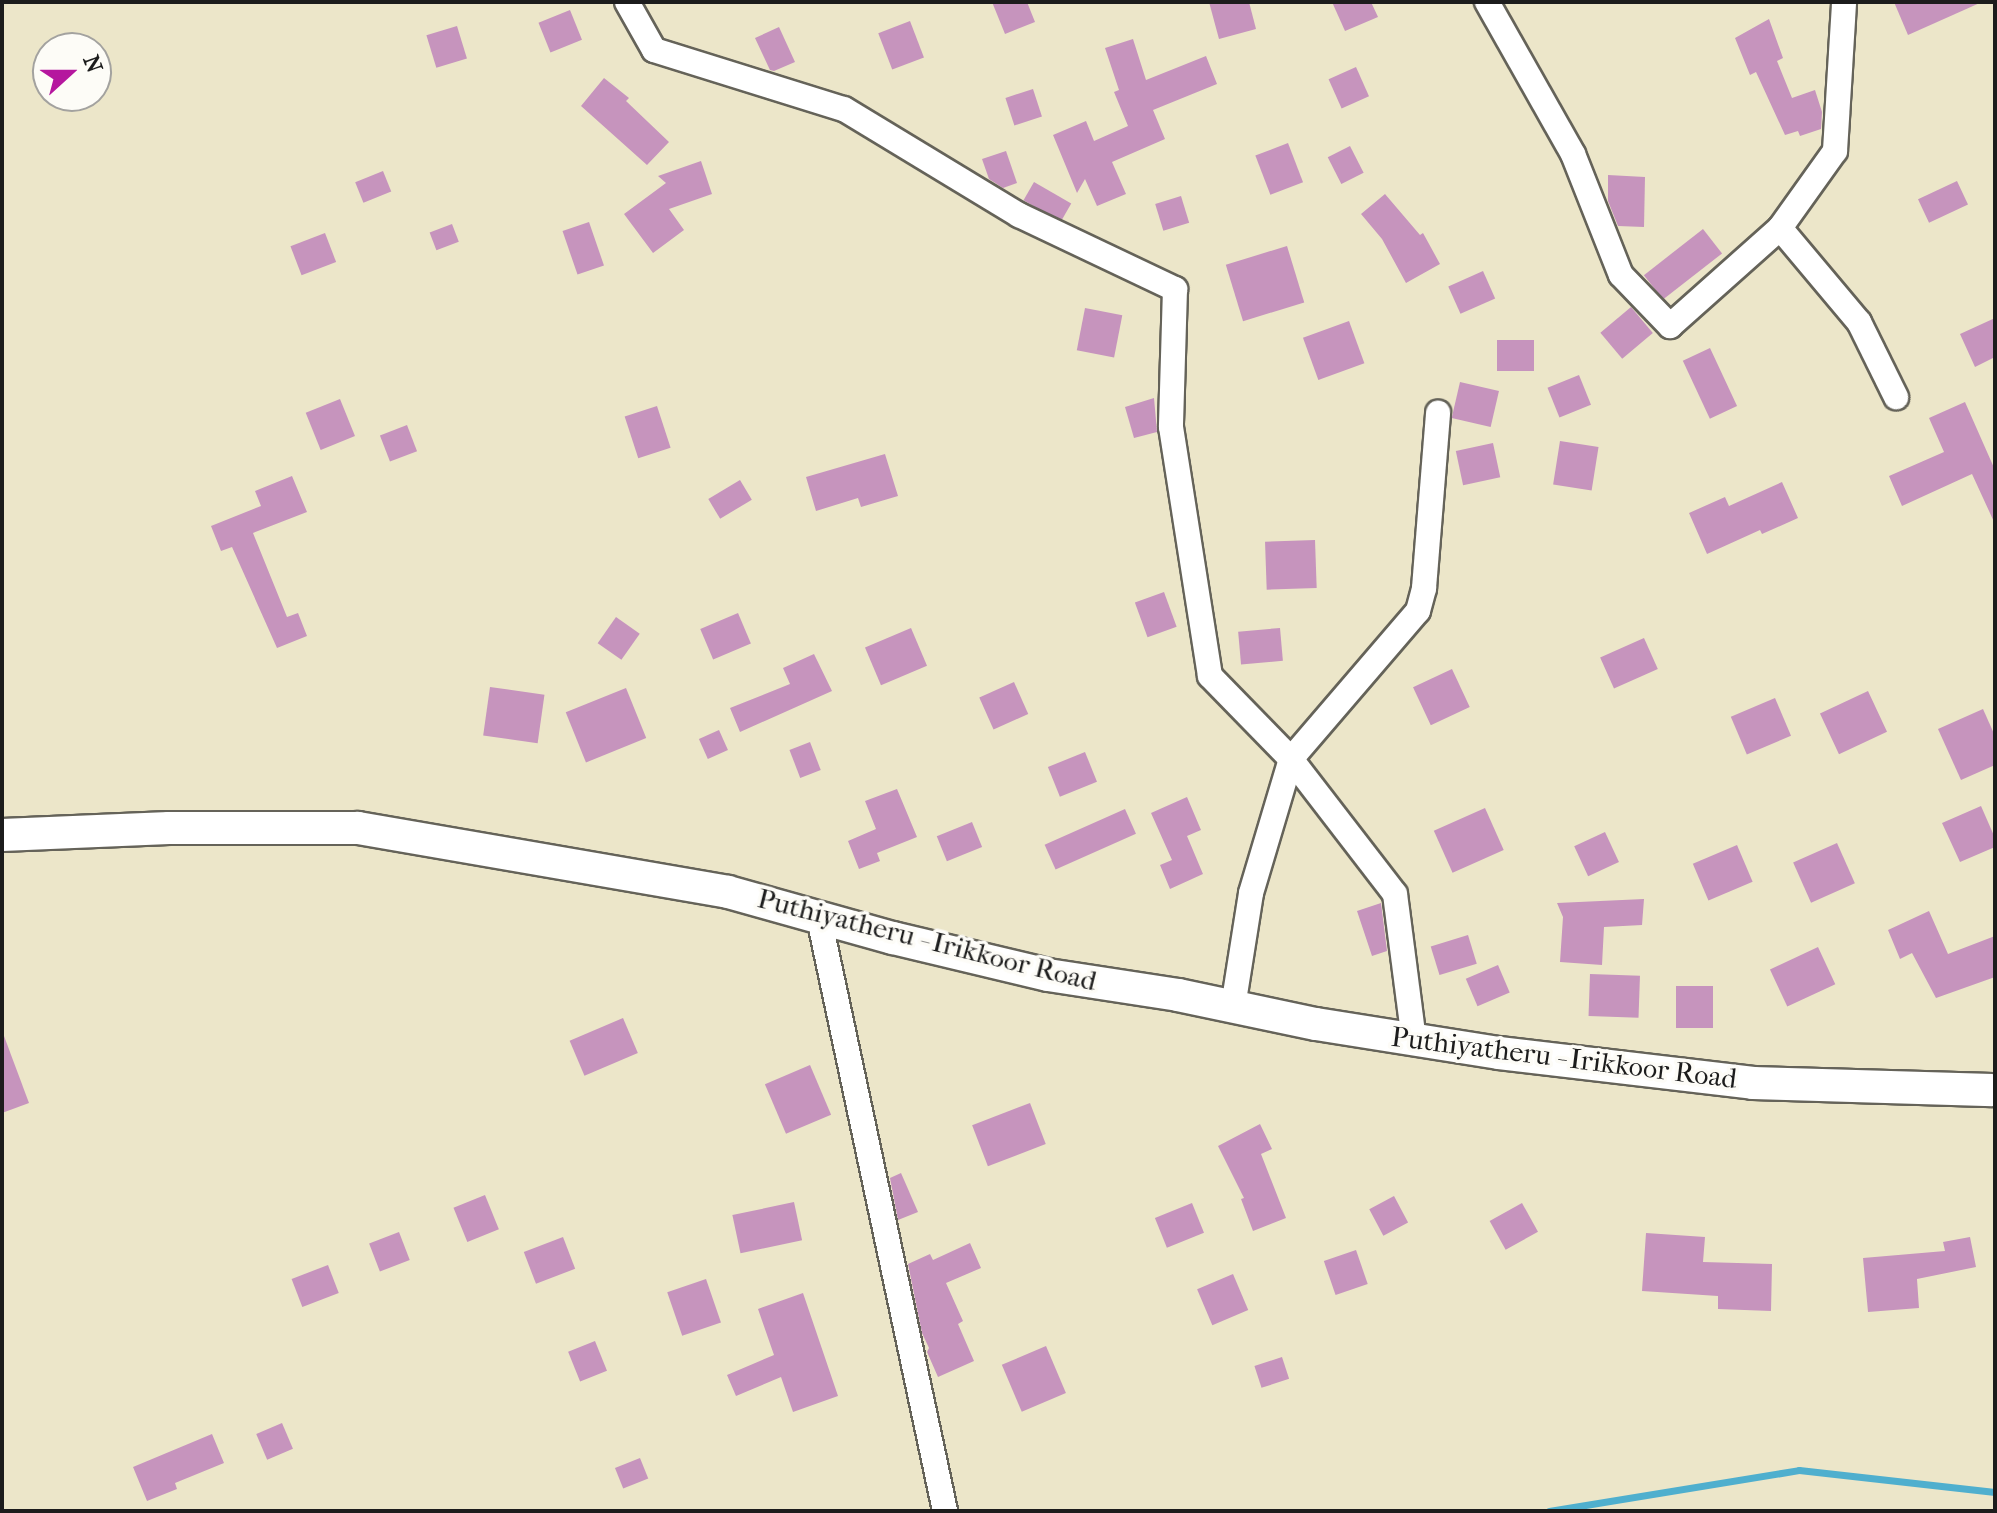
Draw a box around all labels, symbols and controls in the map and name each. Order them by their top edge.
north arrow [32,32,112,112]
text: N [77,52,108,77]
street label: Puthiyatheru - Irikkoor Road [754,882,1100,998]
street label: Puthiyatheru - Irikkoor Road [1389,1020,1739,1096]

